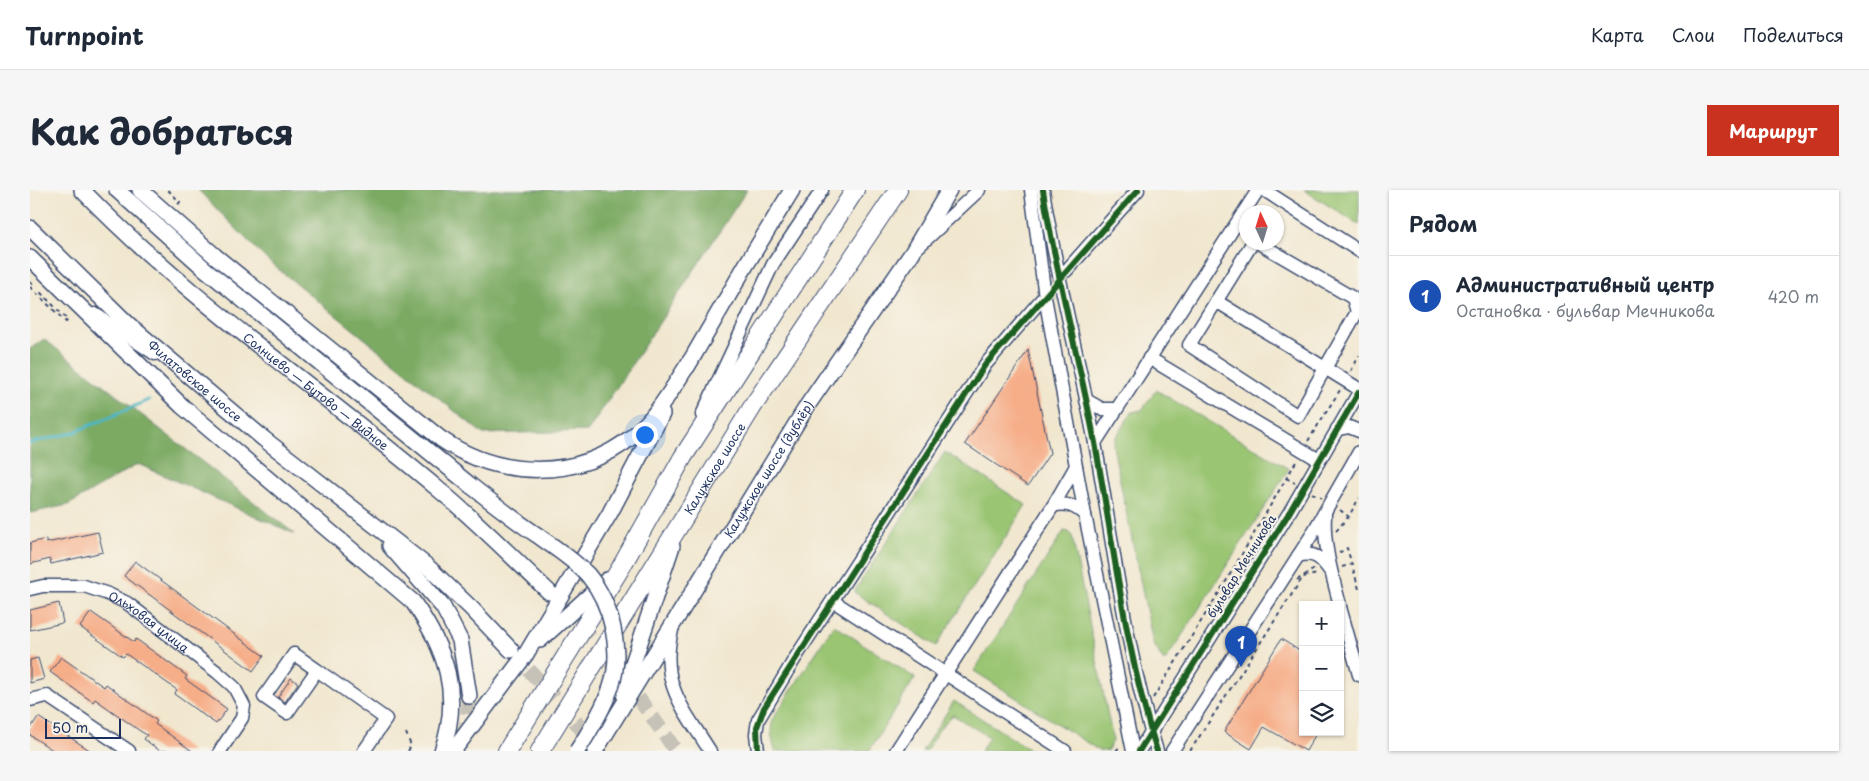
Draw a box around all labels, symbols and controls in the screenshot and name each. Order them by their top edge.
text: Turnpoint [25,17,144,53]
text: Карта [1591,21,1644,48]
text: Слои [1672,21,1715,48]
text: Поделиться [1743,21,1844,48]
text: Как добраться [30,104,294,157]
button: Маршрут [1707,105,1839,156]
north arrow [1239,205,1284,250]
text: Рядом [1409,207,1477,239]
text: Административный центр [1456,270,1714,298]
text: 1 [1421,284,1429,308]
text: 420 m [1768,284,1819,308]
text: Остановка · бульвар Мечникова [1456,298,1714,322]
street label: Солнцево — Бутово — Видное [240,328,393,454]
street label: Филатовское шоссе [144,336,246,426]
street label: Калужское шоссе (дублёр) [719,397,817,541]
street label: Калужское шоссе [679,419,750,518]
your location [632,422,658,448]
street label: бульвар Мечникова [1202,510,1280,621]
street label: Ольховая улица [106,587,193,657]
map controls [1299,601,1344,736]
button: + [1299,601,1344,646]
pin: 1 [1225,626,1257,667]
button: − [1299,646,1344,691]
button: layers [1299,691,1344,736]
scale bar [45,716,121,739]
text: 50 m [52,717,88,738]

